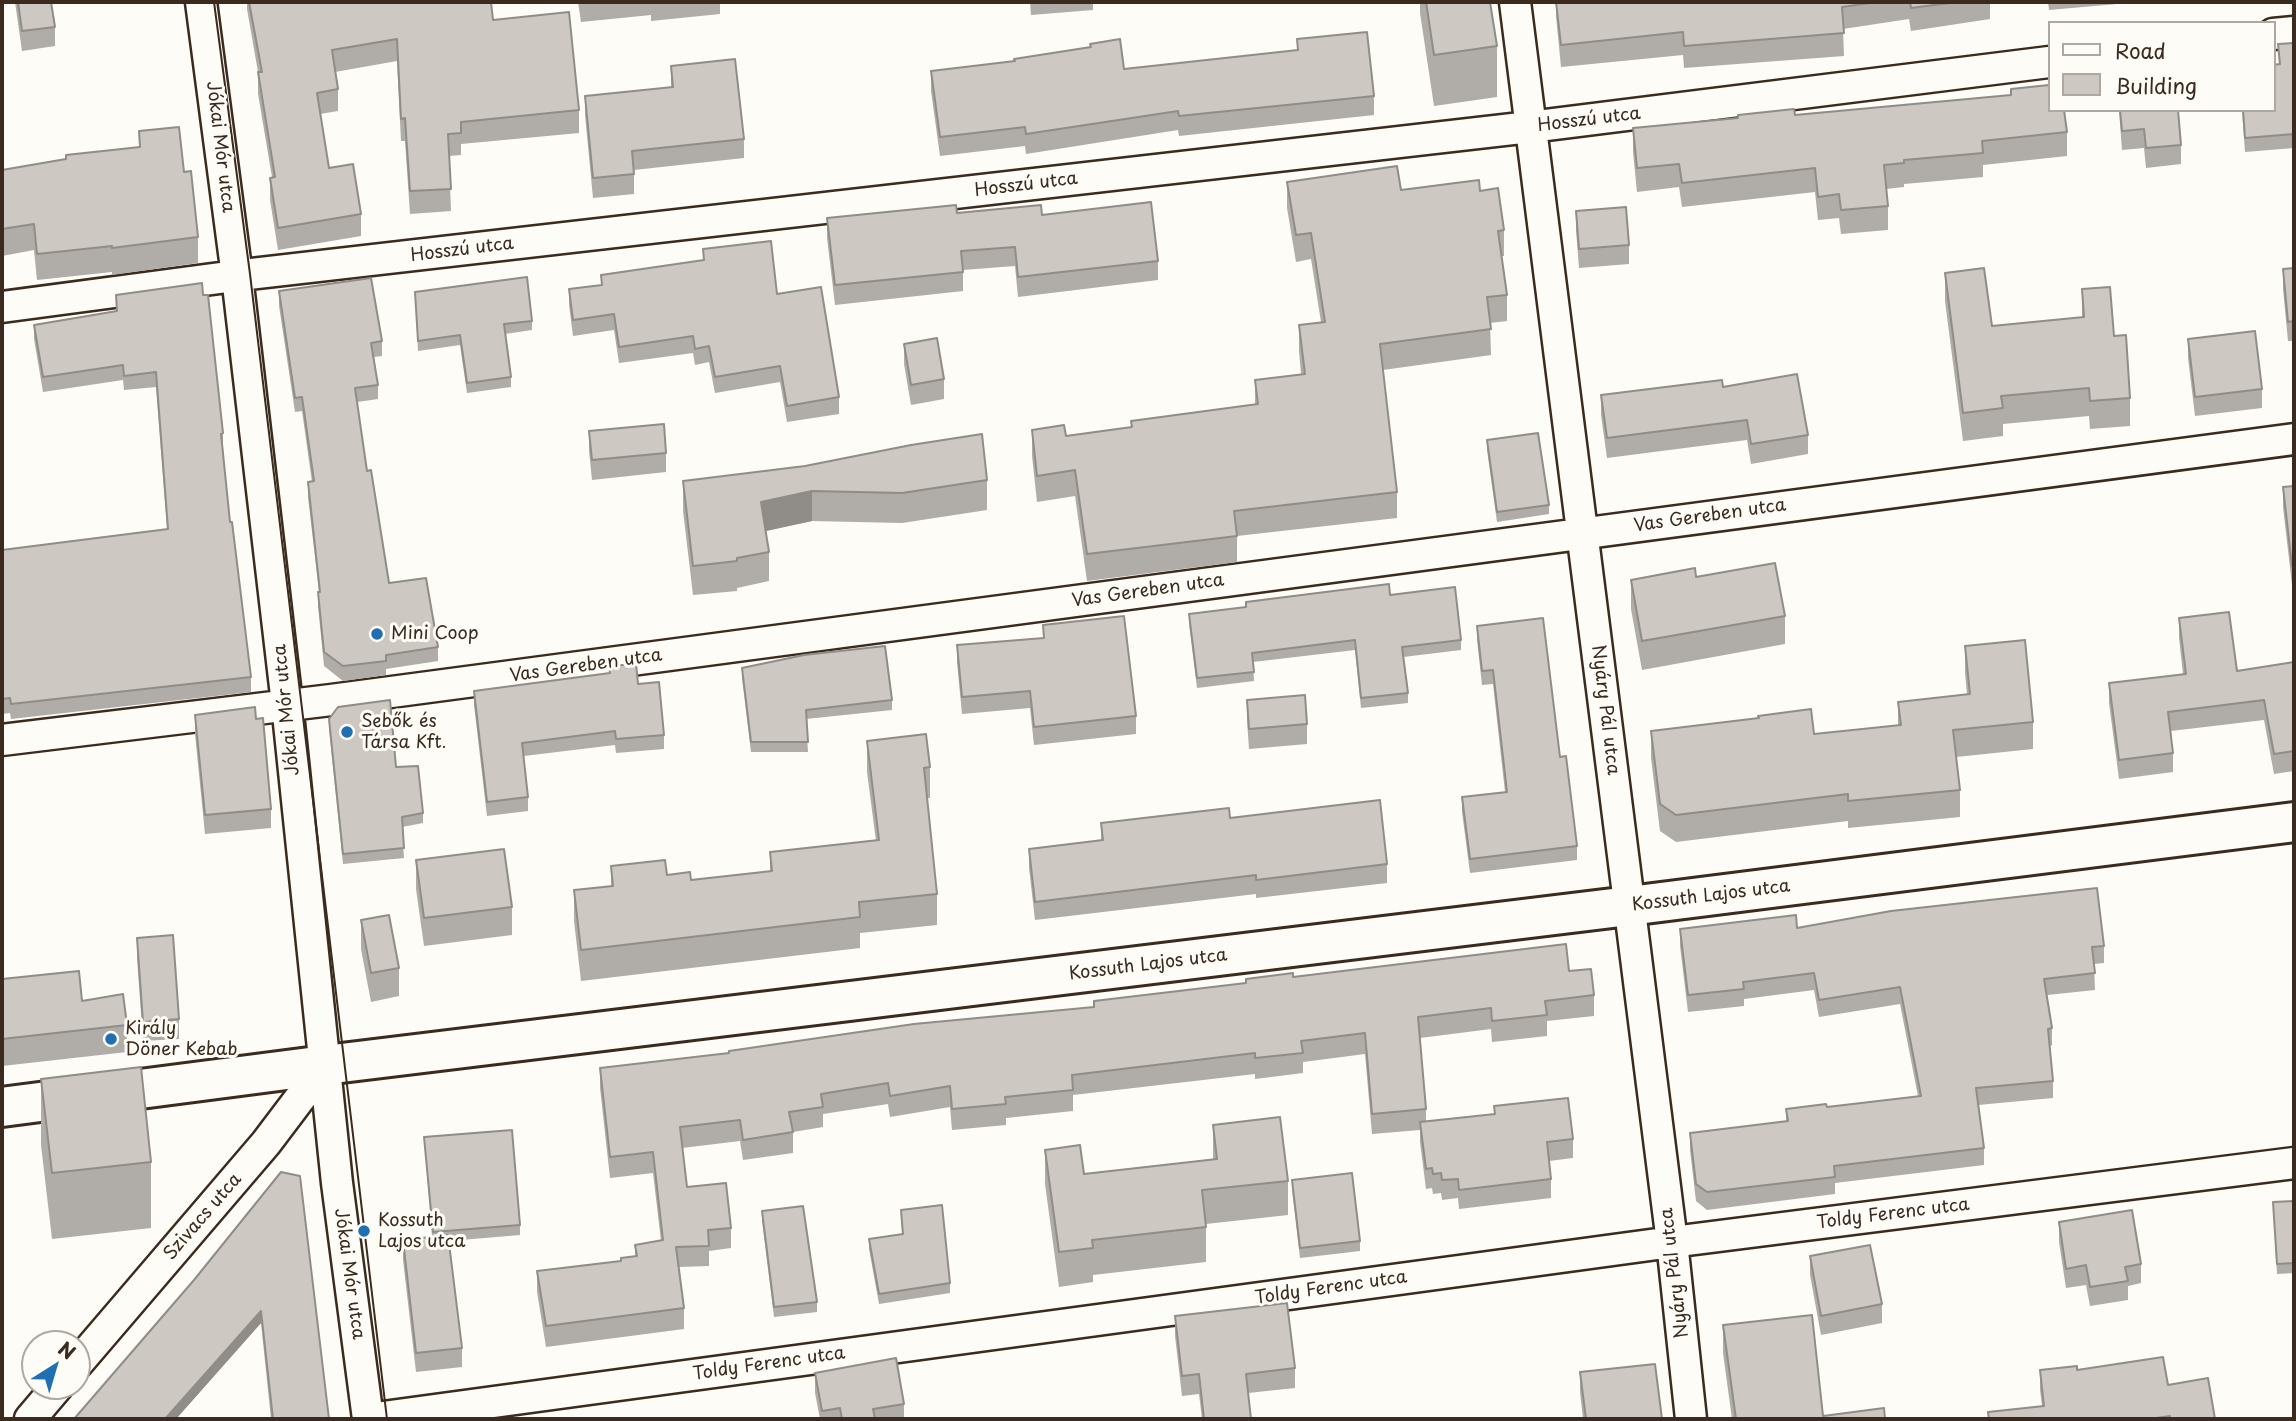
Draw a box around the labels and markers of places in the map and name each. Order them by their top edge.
place label: Mini Coop [391,623,479,645]
marker: Mini Coop [369,626,385,642]
place label: Sebők és Társa Kft. [361,711,447,754]
marker: Sebők és Társa Kft. [339,724,355,740]
place label: Király Döner Kebab [125,1018,237,1060]
marker: Király Döner Kebab [103,1031,119,1047]
place label: Kossuth Lajos utca [378,1210,465,1252]
marker: Kossuth Lajos utca [356,1223,372,1239]

